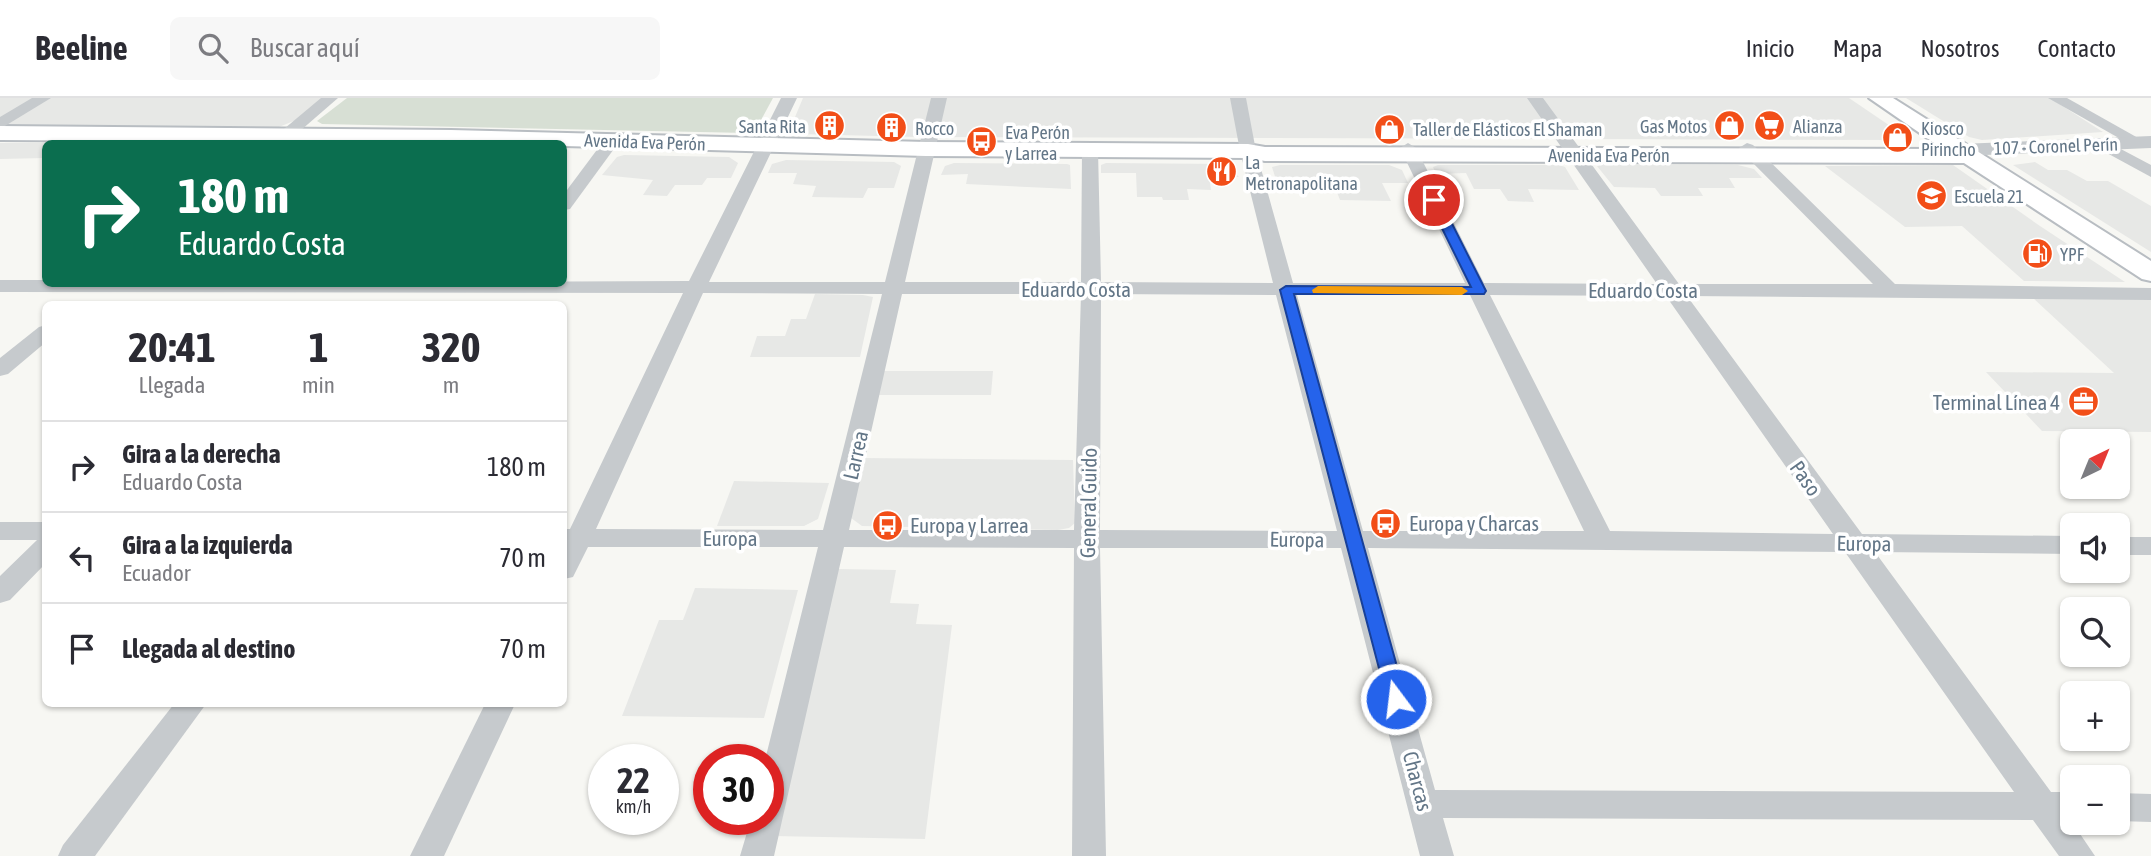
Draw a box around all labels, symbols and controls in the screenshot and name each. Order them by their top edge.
search box [170,17,660,80]
text: Beeline [35,29,128,67]
icon: search [194,29,232,67]
text: Buscar aquí [250,33,360,63]
text: Inicio [1746,35,1795,62]
text: Mapa [1833,35,1882,62]
text: Nosotros [1920,35,1999,62]
text: Contacto [2037,35,2116,62]
building icon: Santa Rita [812,109,846,143]
shop icon: Gas Motos [1713,109,1747,143]
supermarket icon: Alianza [1753,109,1787,143]
building icon: Rocco [875,111,909,145]
shop icon: Taller de Elásticos El Shaman [1373,112,1407,146]
place label: Santa Rita [739,116,806,137]
place label: Gas Motos [1640,116,1707,137]
place label: Alianza [1793,116,1843,137]
place label: Rocco [915,118,954,139]
place label: Kiosco Pirincho [1921,118,1976,160]
place label: Taller de Elásticos El Shaman [1413,119,1603,140]
shop icon: Kiosco Pirincho [1881,121,1915,155]
place label: Eva Perón y Larrea [1005,122,1070,164]
bus stop icon: Eva Perón y Larrea [965,125,999,159]
street label: Avenida Eva Perón [584,129,706,155]
street label: 107 - Coronel Perín [1994,133,2118,159]
street label: Avenida Eva Perón [1548,145,1670,166]
place label: La Metronapolitana [1245,152,1358,194]
restaurant icon: La Metronapolitana [1205,155,1239,189]
text: 180 m [178,167,289,223]
icon: right [63,168,154,259]
pin [1404,170,1464,230]
school or university icon: Escuela 21 [1914,179,1948,213]
icon: arrive [1415,181,1453,219]
place label: Escuela 21 [1954,186,2024,207]
text: Eduardo Costa [178,225,346,262]
fuel station icon: YPF [2020,237,2054,271]
place label: YPF [2060,244,2085,265]
street label: Eduardo Costa [1021,277,1131,301]
street label: Eduardo Costa [1588,278,1698,302]
text: 20:41 [128,323,216,371]
text: 1 [309,323,328,371]
text: 320 [421,323,481,371]
text: Llegada [139,372,205,398]
text: min [302,372,335,398]
text: m [443,372,459,398]
office icon: Terminal Línea 4 [2066,385,2100,419]
place label: Terminal Línea 4 [1933,390,2060,414]
street label: Larrea [838,428,872,482]
north arrow [2060,429,2130,499]
map controls [2060,429,2130,835]
text: Gira a la derecha [122,439,281,469]
icon: right [63,448,101,486]
street label: General Guido [1075,448,1101,558]
text: 180 m [487,452,546,482]
street label: Paso [1786,456,1826,500]
text: Eduardo Costa [122,469,243,495]
bus stop icon: Europa y Charcas [1369,506,1403,540]
bus stop icon: Europa y Larrea [870,508,904,542]
place label: Europa y Charcas [1409,511,1539,535]
place label: Europa y Larrea [910,513,1029,537]
button: sound [2060,513,2130,583]
street label: Europa [703,526,757,550]
street label: Europa [1269,527,1325,551]
text: Gira a la izquierda [122,530,293,560]
street label: Europa [1836,531,1892,555]
icon: left [63,539,101,577]
text: 70 m [499,543,546,573]
text: Ecuador [122,560,191,586]
button: search [2060,597,2130,667]
icon: arrive [63,630,101,668]
text: Llegada al destino [122,634,295,664]
text: 70 m [499,634,546,664]
position arrow [1359,662,1433,736]
button: + [2060,681,2130,751]
speed limit sign: 30 [693,744,784,835]
street label: Charcas [1399,749,1437,813]
text: 22 [617,760,650,800]
button: − [2060,765,2130,835]
text: km/h [616,796,651,817]

